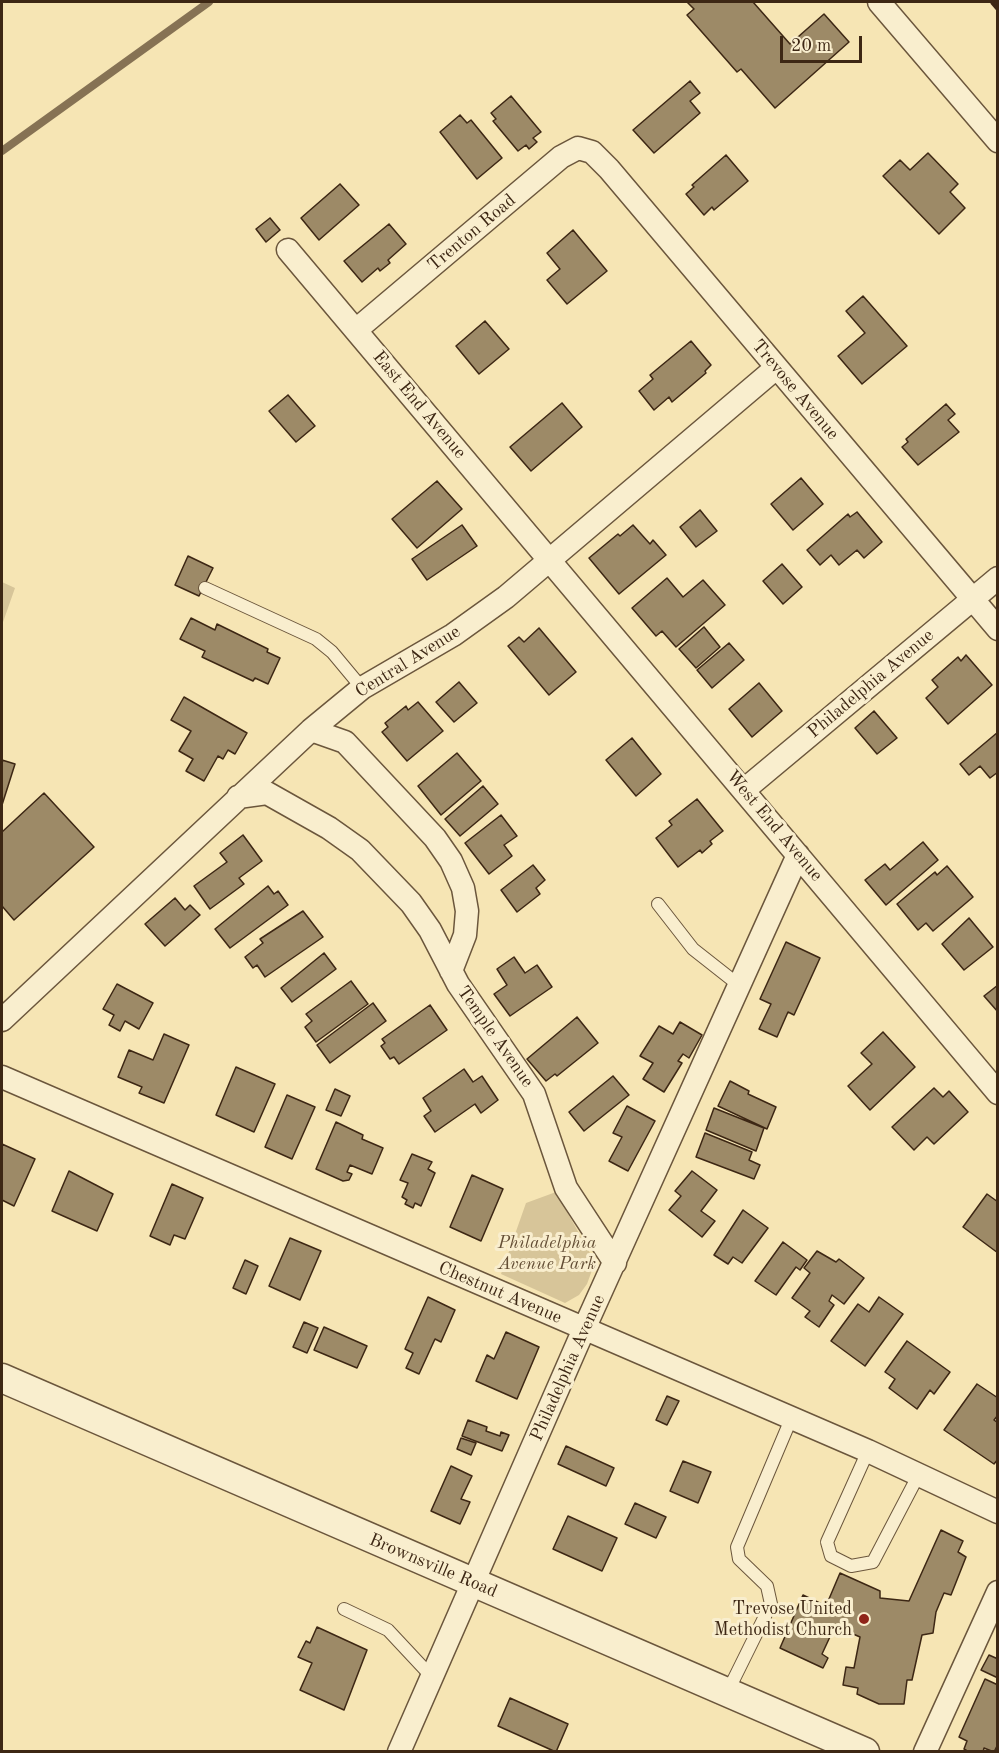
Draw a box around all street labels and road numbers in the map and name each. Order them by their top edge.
street label: Trenton Road [424,190,520,276]
street label: Trevose Avenue [747,335,843,445]
street label: East End Avenue [368,347,470,463]
street label: Central Avenue [352,621,464,703]
street label: Philadelphia Avenue [803,625,939,743]
street label: West End Avenue [721,766,827,886]
street label: Temple Avenue [452,982,538,1092]
street label: Chestnut Avenue [435,1257,565,1329]
street label: Philadelphia Avenue [526,1291,610,1445]
street label: Brownsville Road [366,1529,500,1603]

